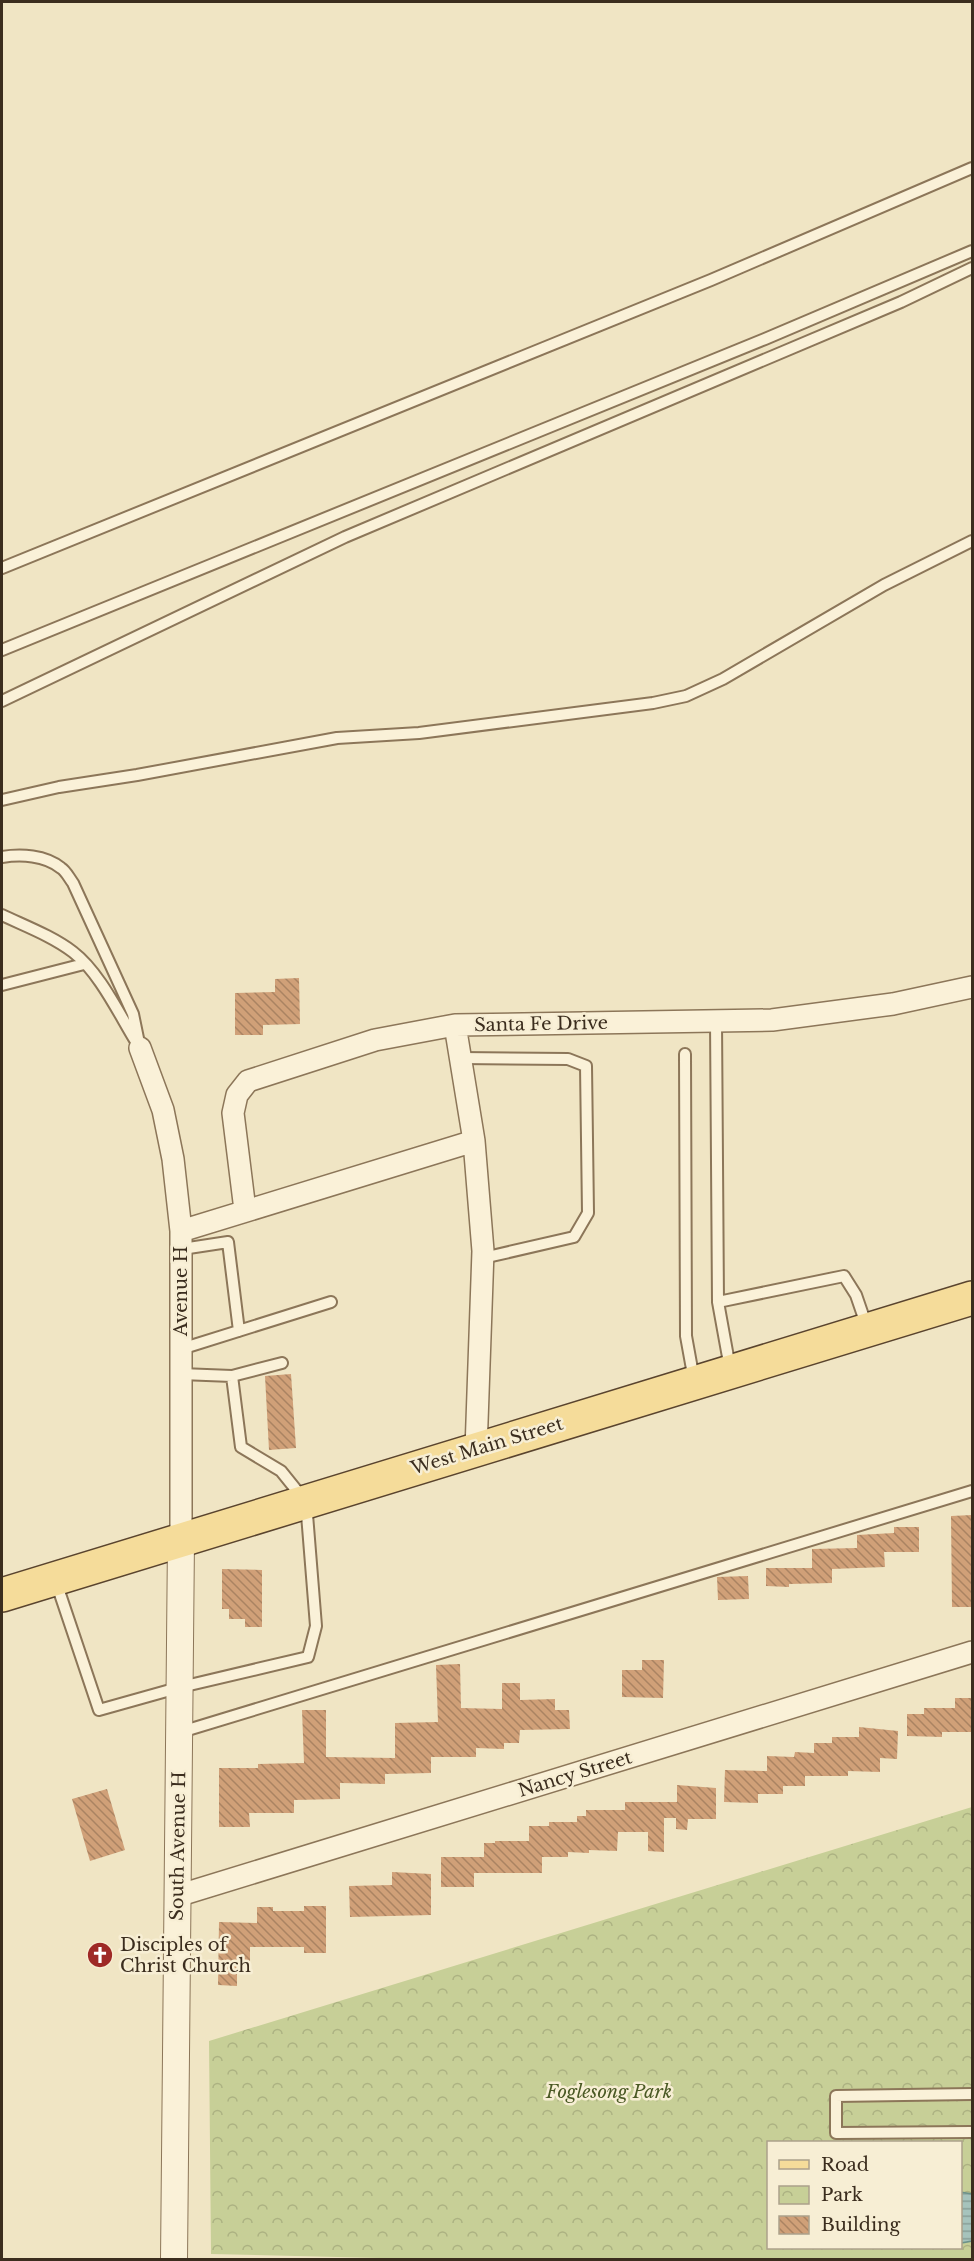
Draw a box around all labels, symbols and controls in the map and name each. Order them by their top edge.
street label: Santa Fe Drive [474,1012,608,1036]
street label: Avenue H [170,1246,192,1337]
street label: West Main Street [407,1412,566,1480]
street label: Nancy Street [515,1746,635,1802]
street label: South Avenue H [166,1771,190,1921]
place label: Disciples of Christ Church [120,1934,251,1977]
church icon: Disciples of Christ Church [85,1940,115,1970]
park label: Foglesong Park [545,2081,672,2103]
legend [767,2141,962,2249]
text: Road [821,2154,869,2176]
text: Park [821,2184,863,2206]
text: Building [821,2214,900,2236]

